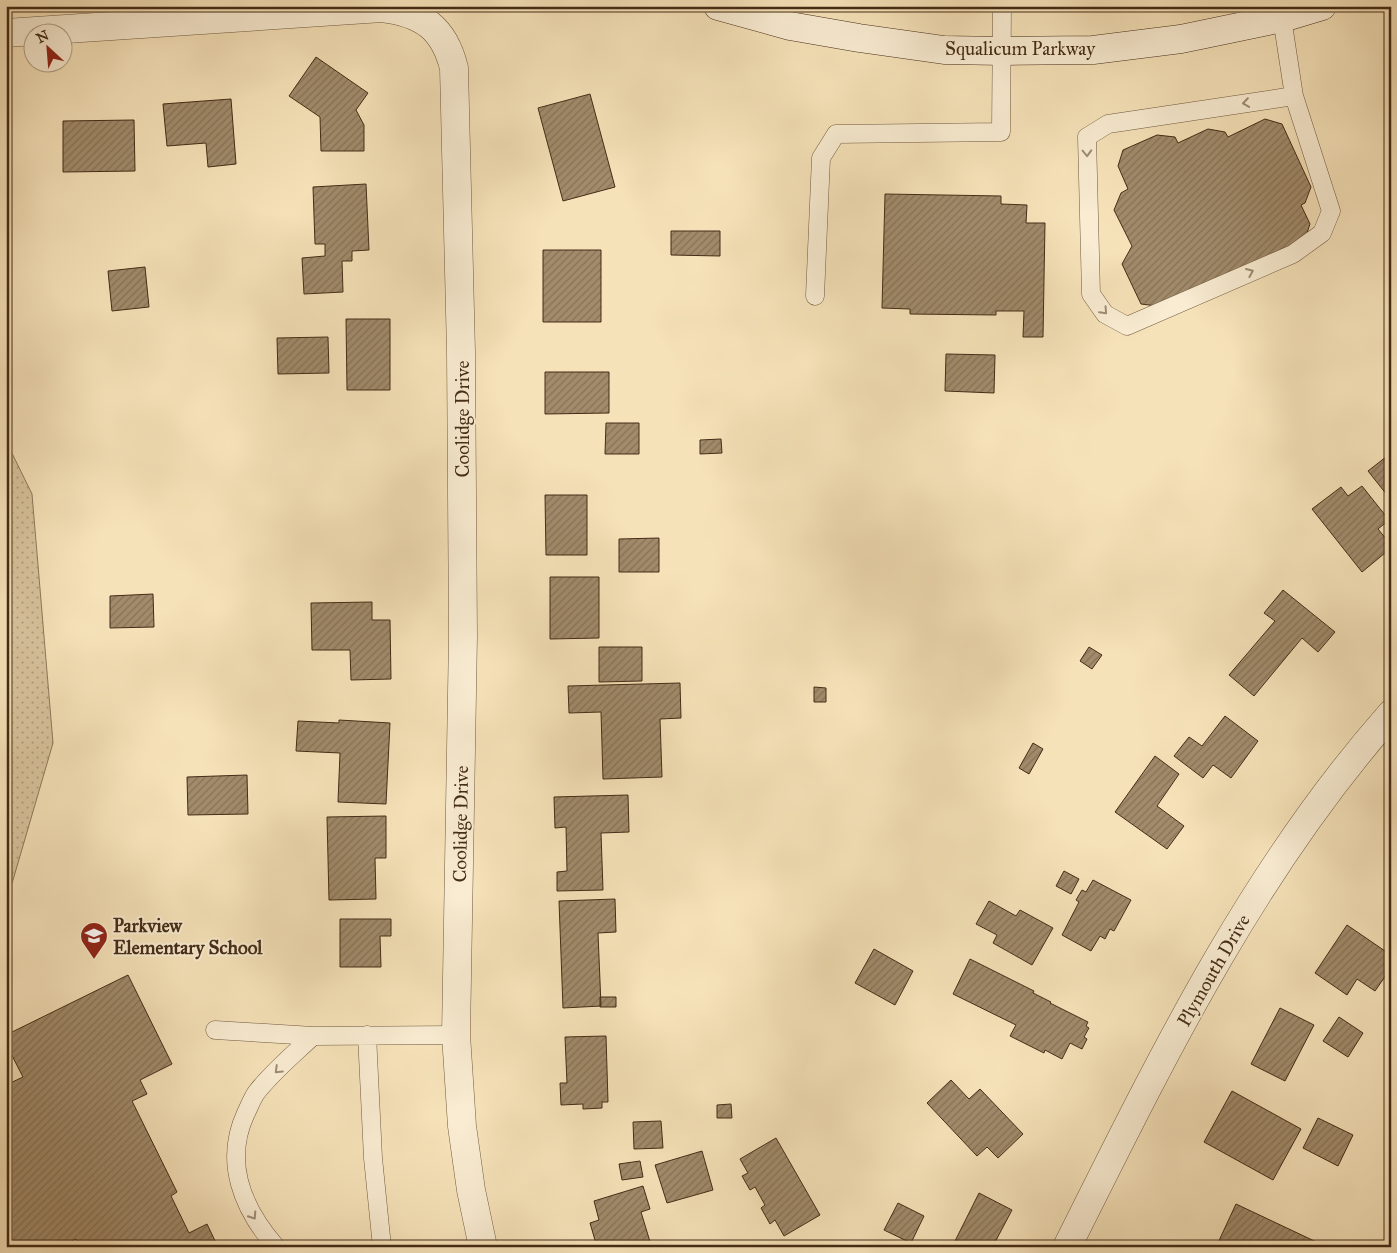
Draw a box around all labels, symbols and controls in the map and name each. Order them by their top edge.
north arrow [22,22,72,72]
text: N [33,26,52,47]
street label: Squalicum Parkway [945,37,1096,61]
one-way arrow [1241,98,1250,108]
one-way arrow [1082,149,1092,157]
one-way arrow [1245,268,1254,279]
one-way arrow [1098,305,1107,314]
street label: Coolidge Drive [451,360,475,477]
street label: Coolidge Drive [448,765,474,883]
street label: Plymouth Drive [1172,910,1255,1030]
place label: Parkview Elementary School [113,914,263,960]
school or university icon: Parkview Elementary School [79,921,109,960]
one-way arrow [275,1064,284,1073]
one-way arrow [247,1211,256,1220]

